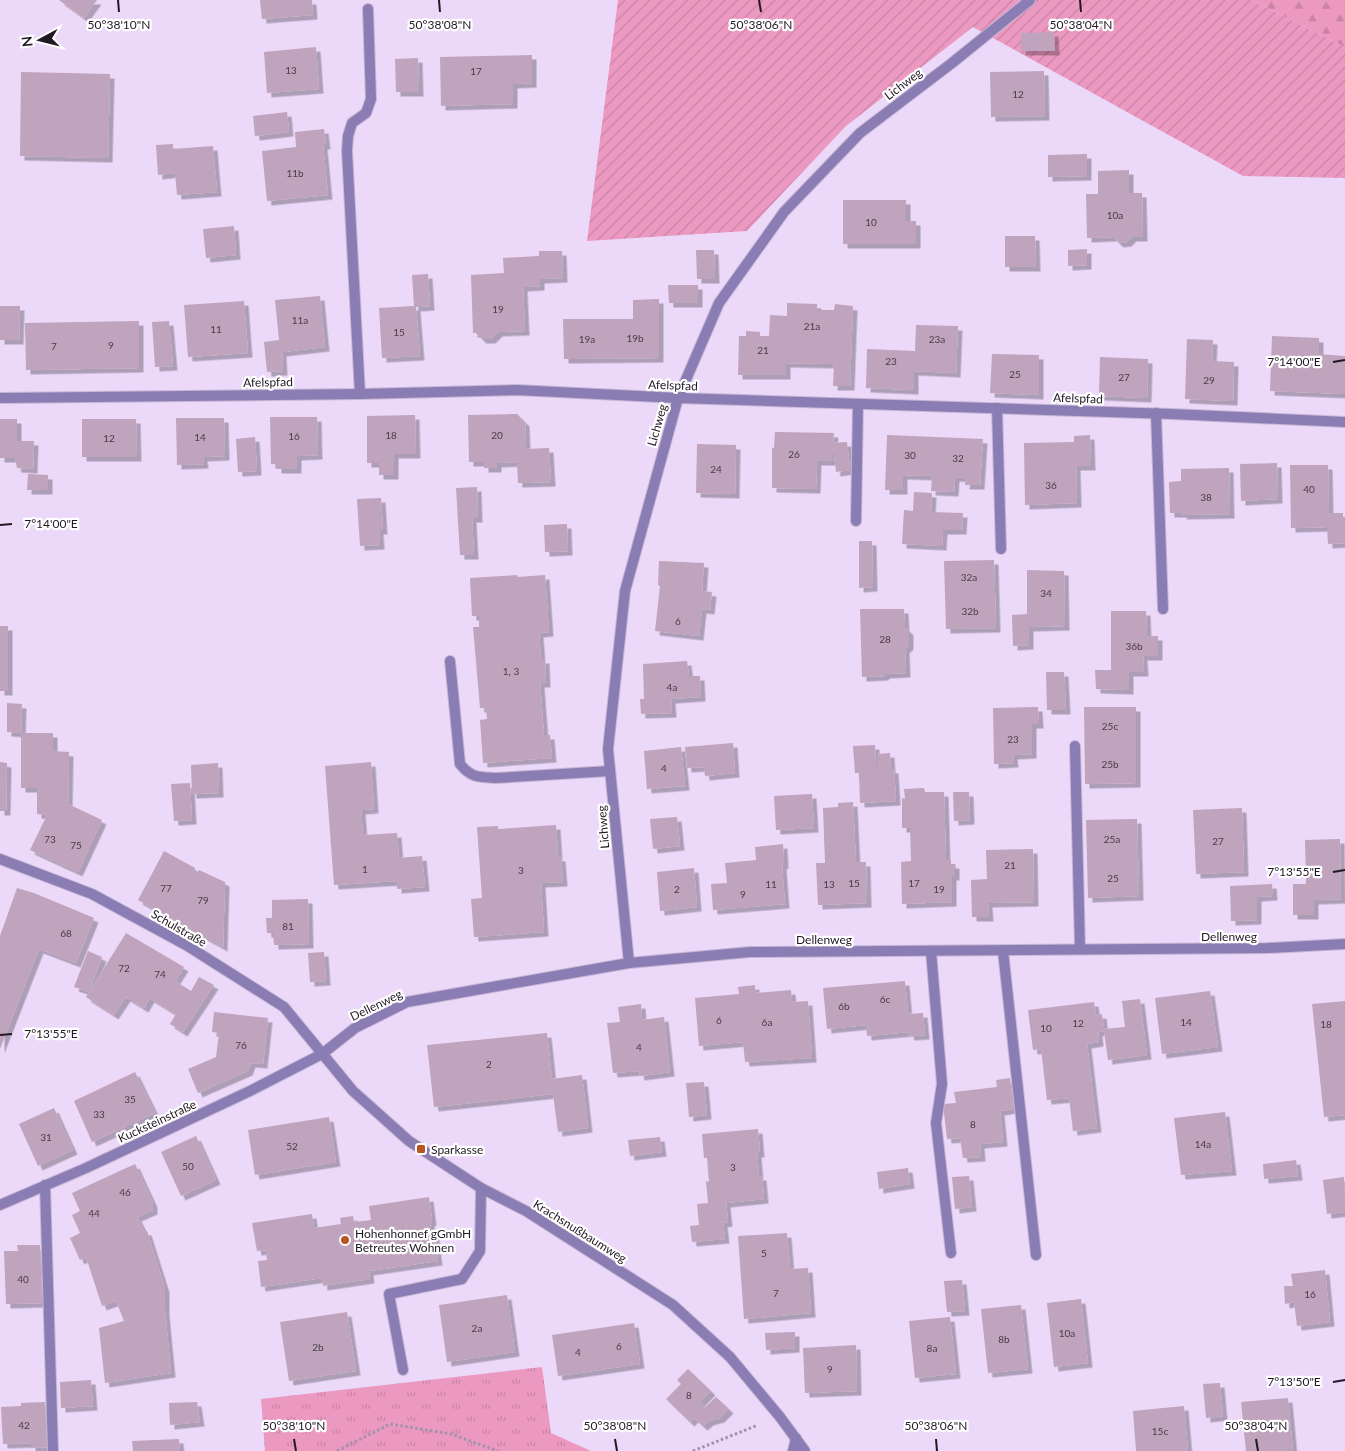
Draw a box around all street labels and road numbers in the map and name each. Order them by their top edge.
street label: Lichweg [881,65,925,103]
street label: Afelspfad [243,374,293,390]
street label: Afelspfad [648,377,698,393]
street label: Afelspfad [1053,390,1103,406]
street label: Lichweg [644,402,670,448]
street label: Lichweg [594,805,612,849]
street label: Schulstraße [149,906,209,950]
street label: Dellenweg [1201,929,1257,944]
street label: Dellenweg [796,932,852,947]
street label: Dellenweg [348,986,404,1024]
street label: Kucksteinstraße [116,1096,198,1146]
street label: Krachsnußbaumweg [531,1196,629,1266]

